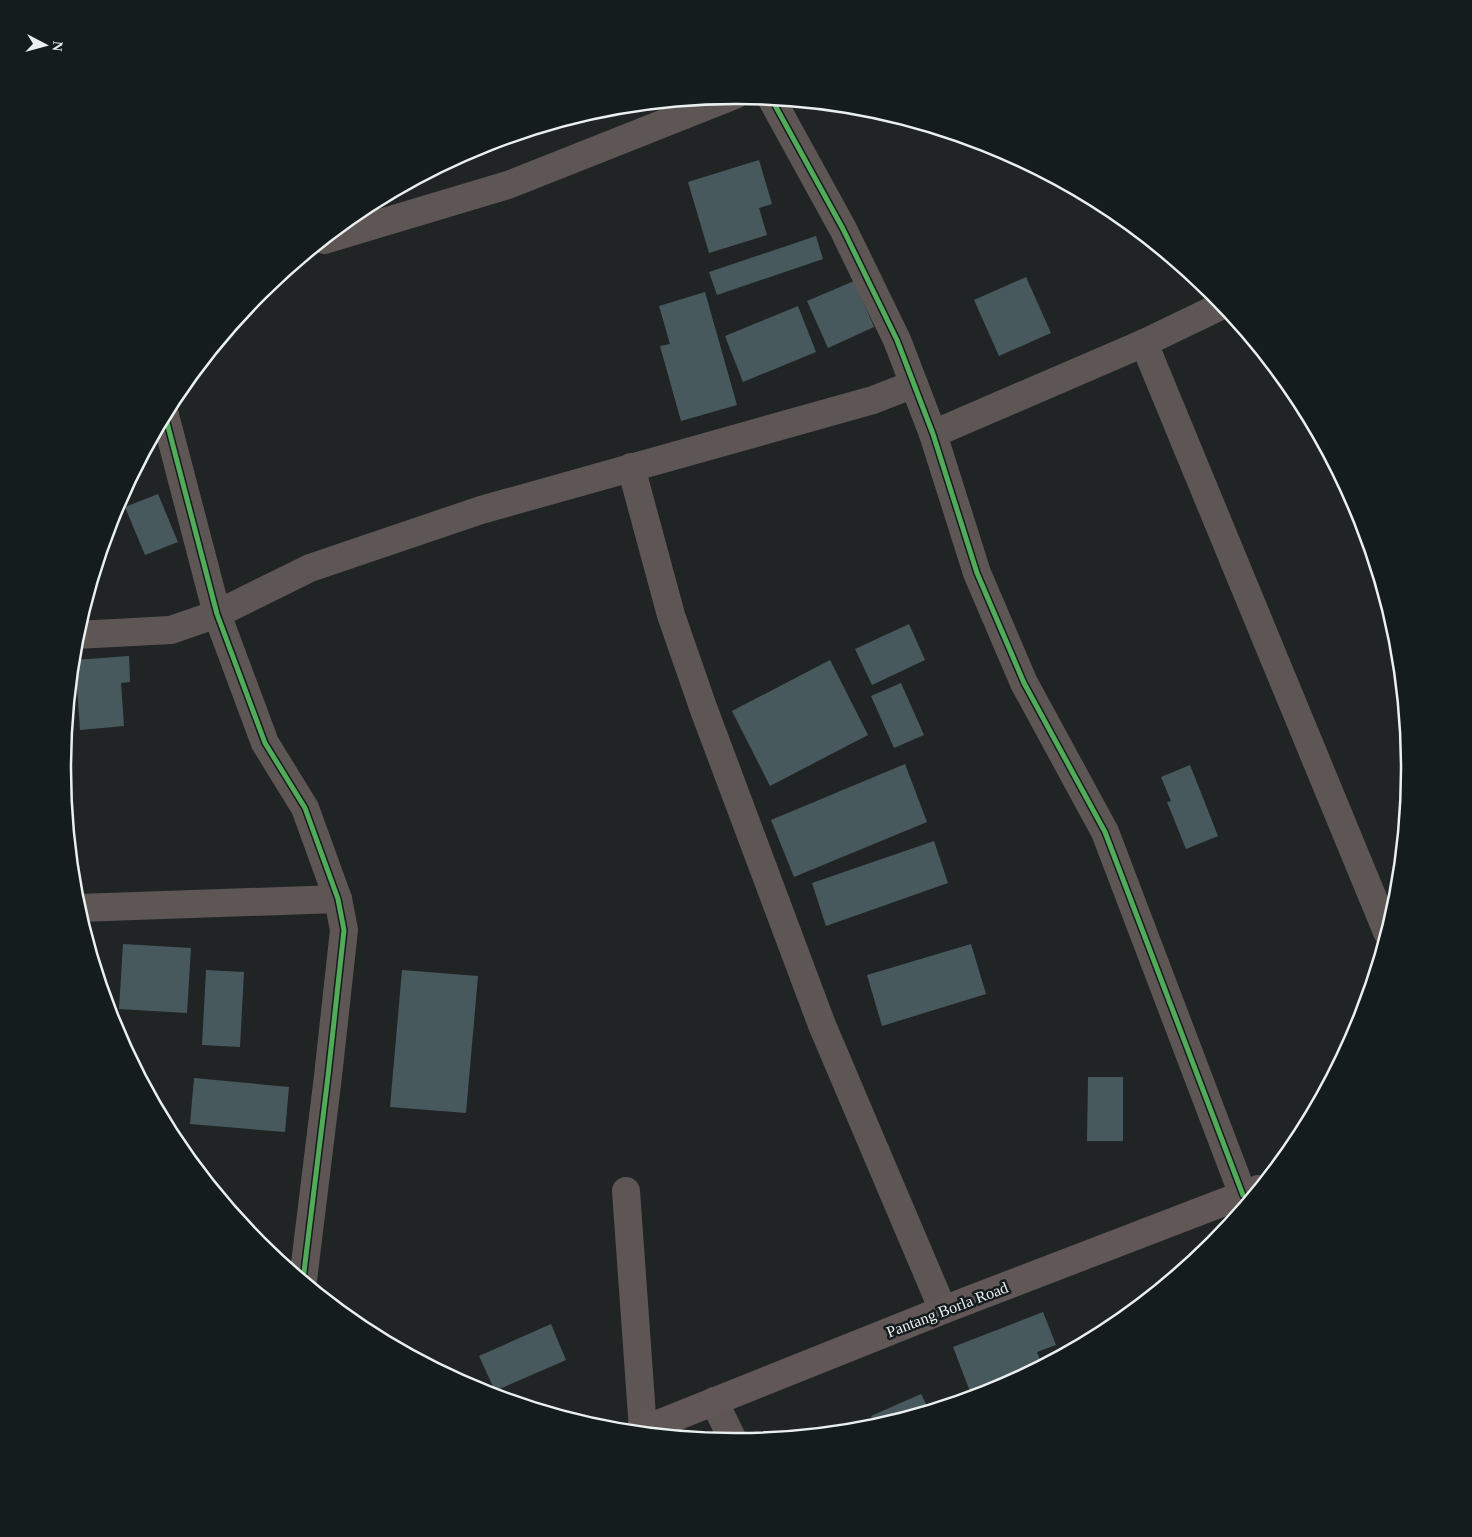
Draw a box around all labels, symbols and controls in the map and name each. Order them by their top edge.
north arrow [20,20,70,70]
text: N [49,40,65,52]
street label: Pantang Borla Road [884,1278,1011,1341]

